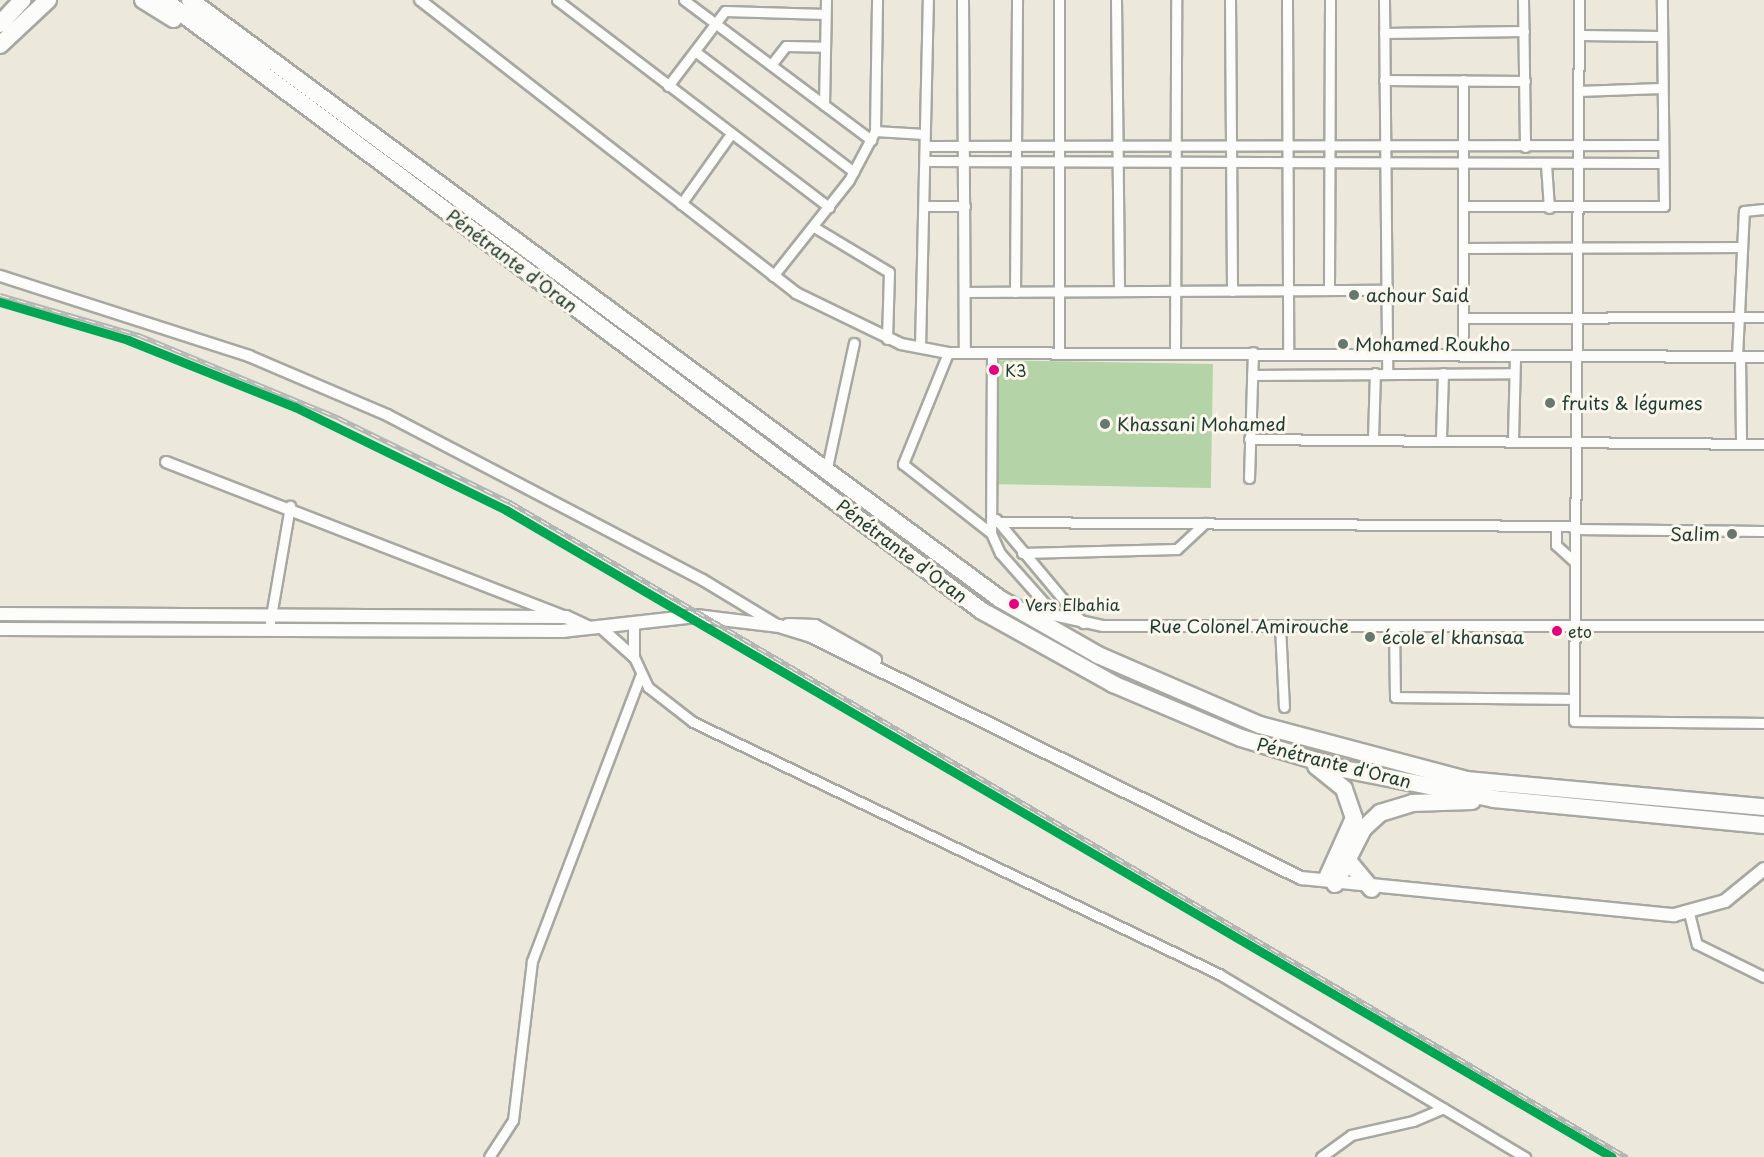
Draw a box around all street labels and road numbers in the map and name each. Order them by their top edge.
street label: Pénétrante d'Oran [442,205,582,317]
street label: Pénétrante d'Oran [832,495,972,607]
street label: Rue Colonel Amirouche [1148,615,1350,637]
street label: Pénétrante d'Oran [1254,733,1414,793]

